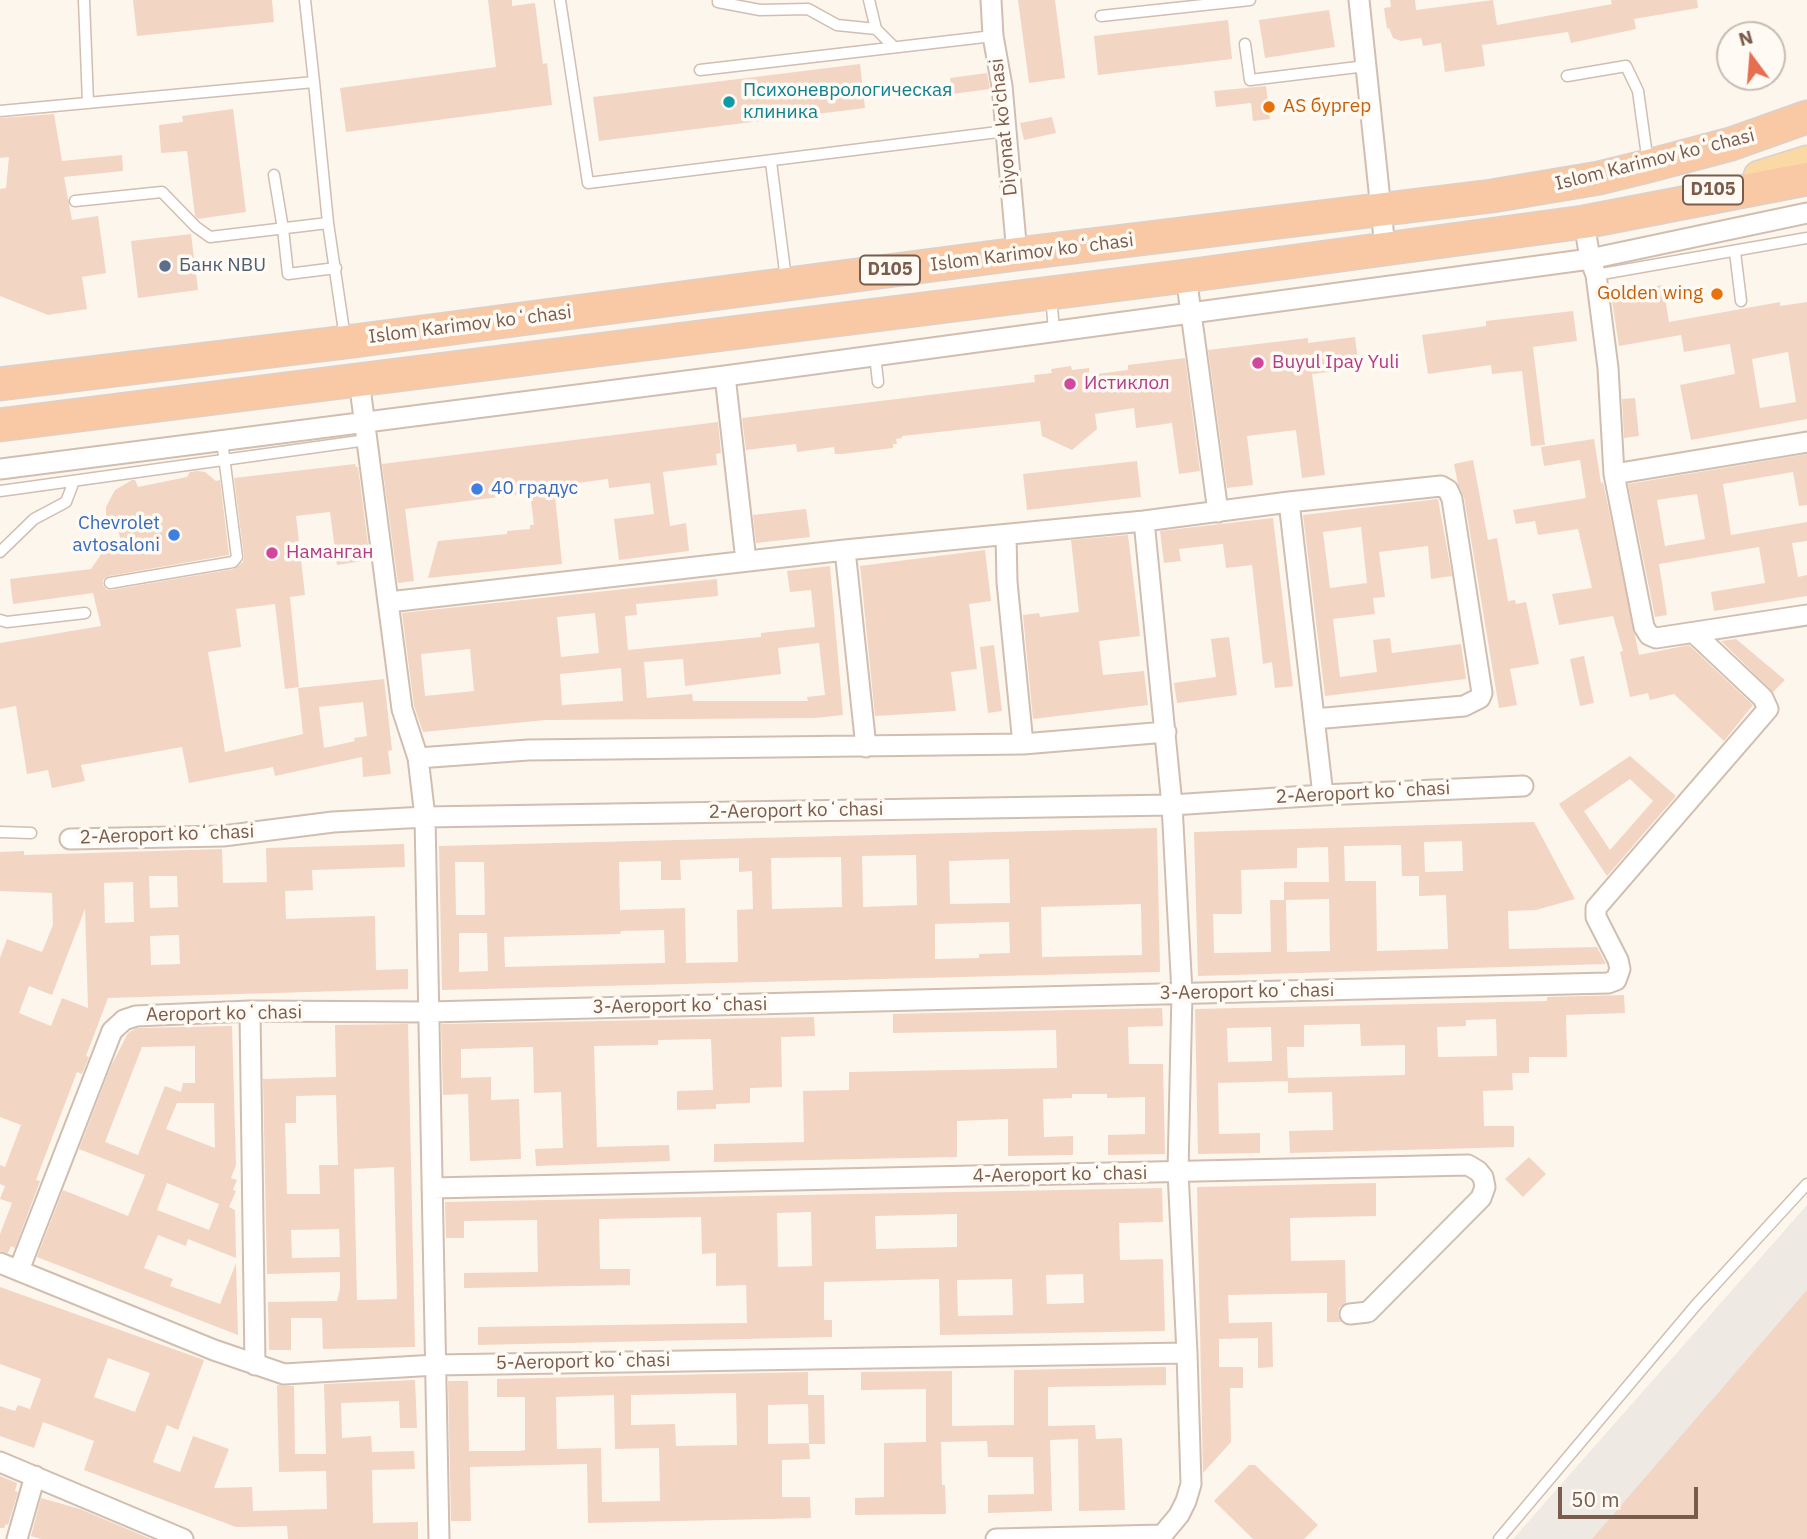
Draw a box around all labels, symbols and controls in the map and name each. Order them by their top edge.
north arrow [1716,21,1786,91]
text: N [1736,24,1756,51]
street label: Diyonat ko'chasi [985,57,1023,197]
place label: Психоневрологическая клиника [743,80,952,124]
marker: Психоневрологическая клиника [721,94,737,110]
place label: AS бургер [1283,96,1371,118]
marker: AS бургер [1261,99,1277,115]
street label: Islom Karimov koʻchasi [1553,124,1757,196]
road number: D105 [1683,176,1743,204]
street label: Islom Karimov koʻchasi [929,229,1135,277]
place label: Банк NBU [179,255,266,277]
road number: D105 [860,256,920,284]
marker: Банк NBU [157,258,173,274]
place label: Golden wing [1597,283,1703,305]
marker: Golden wing [1709,286,1725,302]
street label: Islom Karimov koʻchasi [367,301,573,349]
place label: Buyul Ipay Yuli [1272,352,1399,374]
marker: Buyul Ipay Yuli [1250,355,1266,371]
place label: Истиклол [1084,373,1170,395]
marker: Истиклол [1062,376,1078,392]
place label: 40 градус [491,478,578,500]
marker: 40 градус [469,481,485,497]
place label: Chevrolet avtosaloni [73,513,160,557]
marker: Chevrolet avtosaloni [166,527,182,543]
place label: Наманган [286,542,373,564]
marker: Наманган [264,545,280,561]
street label: 2-Aeroport koʻchasi [1275,777,1451,809]
street label: 2-Aeroport koʻchasi [708,798,884,824]
street label: 2-Aeroport koʻchasi [79,821,255,849]
street label: 3-Aeroport koʻchasi [1159,979,1335,1005]
street label: 3-Aeroport koʻchasi [592,993,768,1019]
street label: Aeroport koʻchasi [146,1001,302,1027]
street label: 4-Aeroport koʻchasi [972,1162,1148,1188]
street label: 5-Aeroport koʻchasi [495,1349,671,1375]
scale bar [1562,1472,1702,1516]
text: 50 m [1571,1485,1620,1513]

